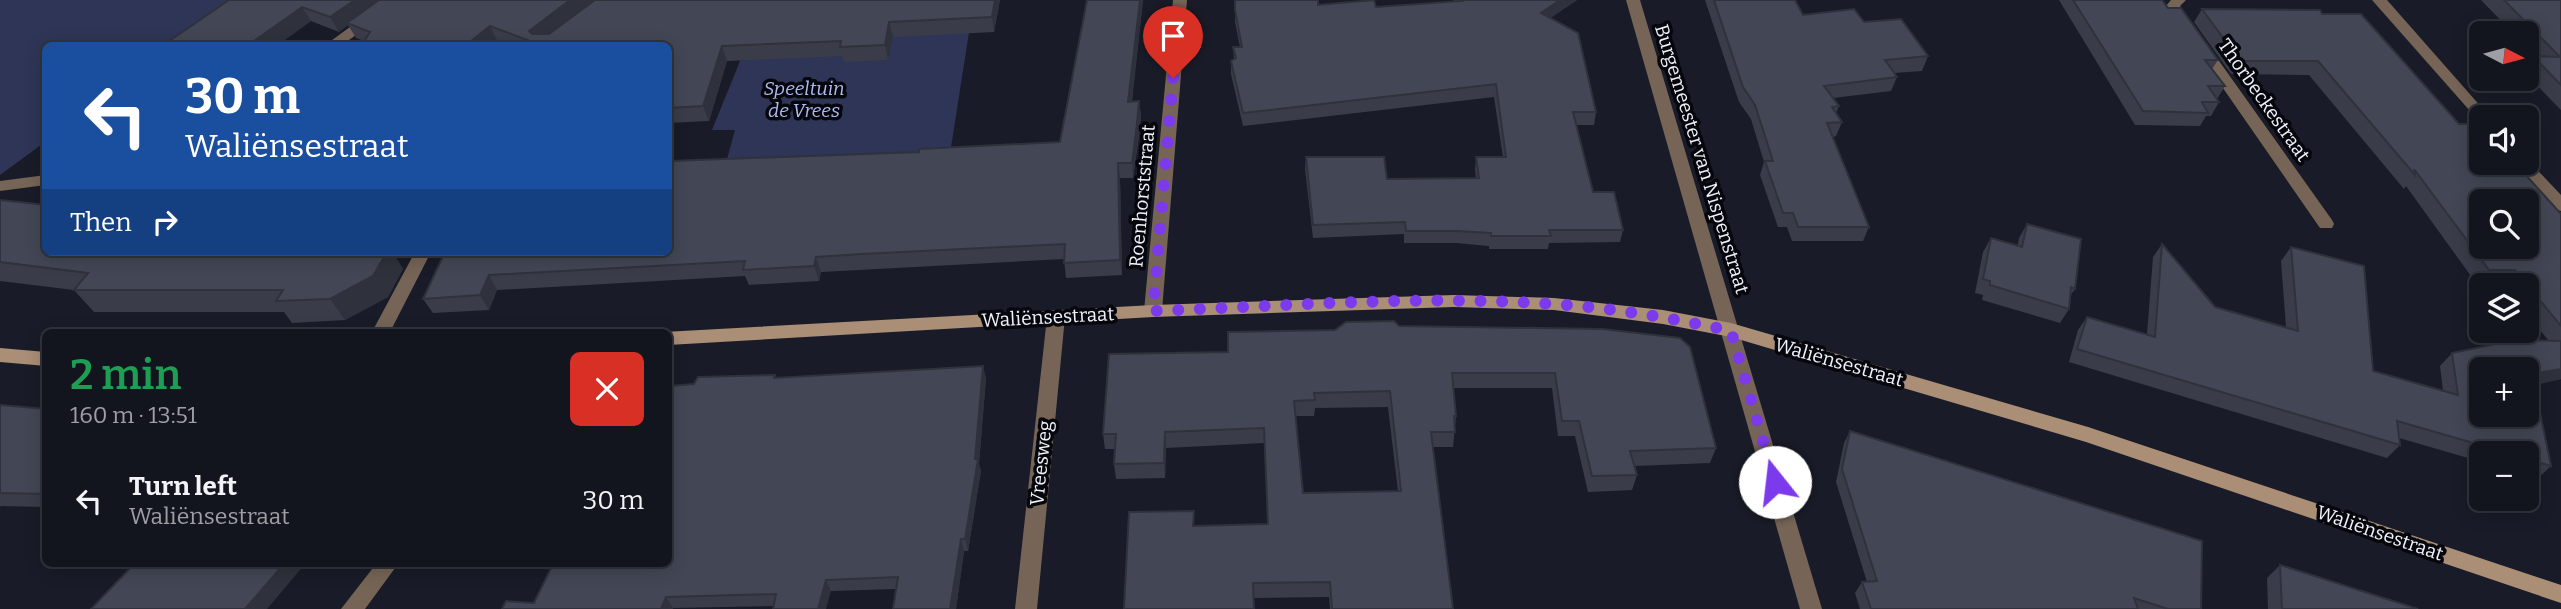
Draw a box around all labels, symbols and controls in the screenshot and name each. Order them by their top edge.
pin [1143,6,1203,78]
icon: arrive [1154,17,1192,55]
north arrow [2469,21,2539,91]
map controls [2469,21,2539,511]
street label: Burgemeester van Nispenstraat [1650,22,1754,297]
street label: Thorbeckestraat [2213,34,2315,166]
text: 30 m [185,67,300,126]
icon: left [70,70,161,161]
park label: Speeltuin de Vrees [763,77,845,122]
button: sound [2469,105,2539,175]
street label: Roenhorststraat [1124,123,1160,268]
text: Waliënsestraat [185,127,409,165]
button: search [2469,189,2539,259]
icon: right [146,203,184,241]
text: Then [70,207,132,238]
button: layers [2469,273,2539,343]
street label: Waliënsestraat [981,302,1115,332]
street label: Waliënsestraat [1772,333,1906,391]
text: 2 min [70,350,181,400]
button: close [570,352,644,426]
button: + [2469,357,2539,427]
text: 160 m · 13:51 [70,401,197,429]
street label: Vreesweg [1025,419,1057,507]
button: − [2469,441,2539,511]
position arrow [1738,445,1812,519]
text: Turn left [129,471,237,502]
icon: left [70,482,108,520]
text: 30 m [583,485,644,516]
street label: Waliënsestraat [2314,501,2447,566]
text: Waliënsestraat [129,502,290,530]

